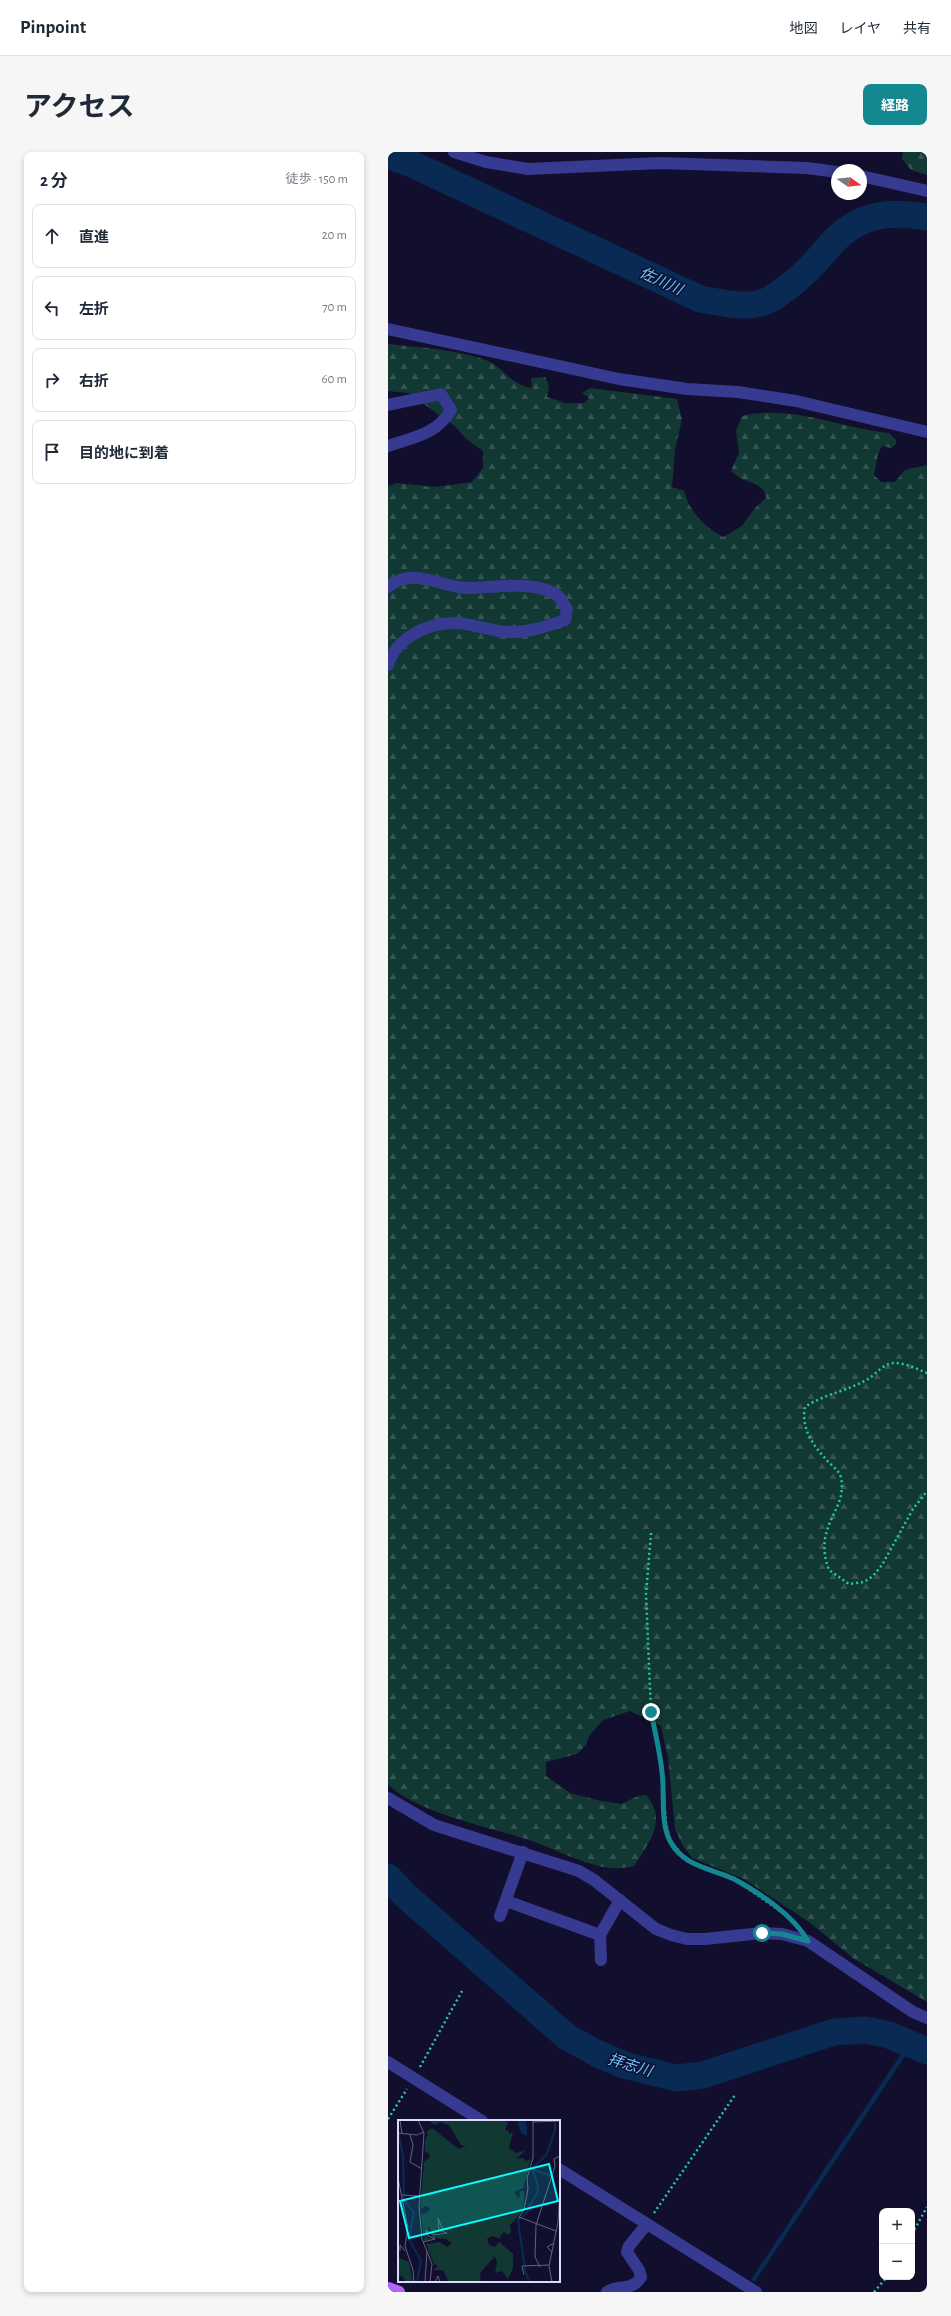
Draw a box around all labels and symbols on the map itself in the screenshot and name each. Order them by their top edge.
north arrow [831,164,867,200]
water label: 佐川川 [637,264,687,299]
route end [642,1703,660,1721]
route start [753,1924,771,1942]
water label: 拝志川 [606,2051,656,2080]
inset map [398,2120,560,2282]

